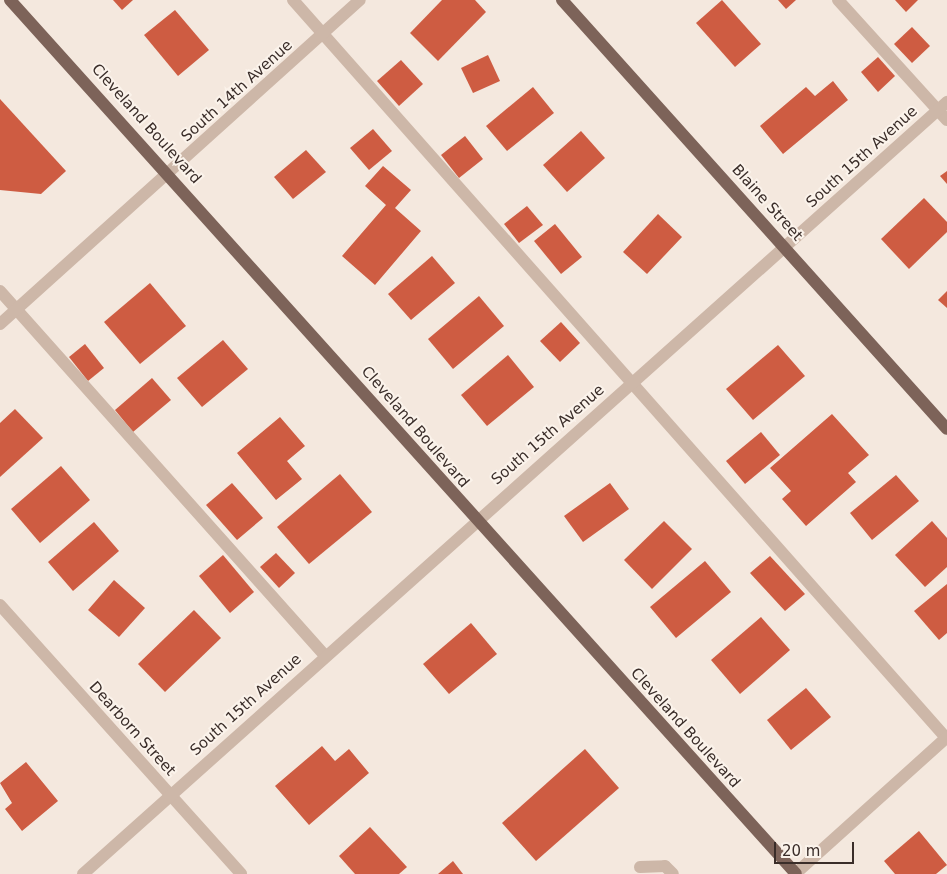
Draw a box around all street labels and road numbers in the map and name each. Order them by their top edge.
street label: South 14th Avenue [178,36,296,146]
street label: Cleveland Boulevard [87,60,205,188]
street label: South 15th Avenue [803,102,921,212]
street label: Blaine Street [728,161,806,245]
street label: Cleveland Boulevard [357,363,473,491]
street label: South 15th Avenue [488,381,608,489]
street label: South 15th Avenue [187,650,305,760]
street label: Cleveland Boulevard [626,664,744,792]
street label: Dearborn Street [85,678,179,780]

